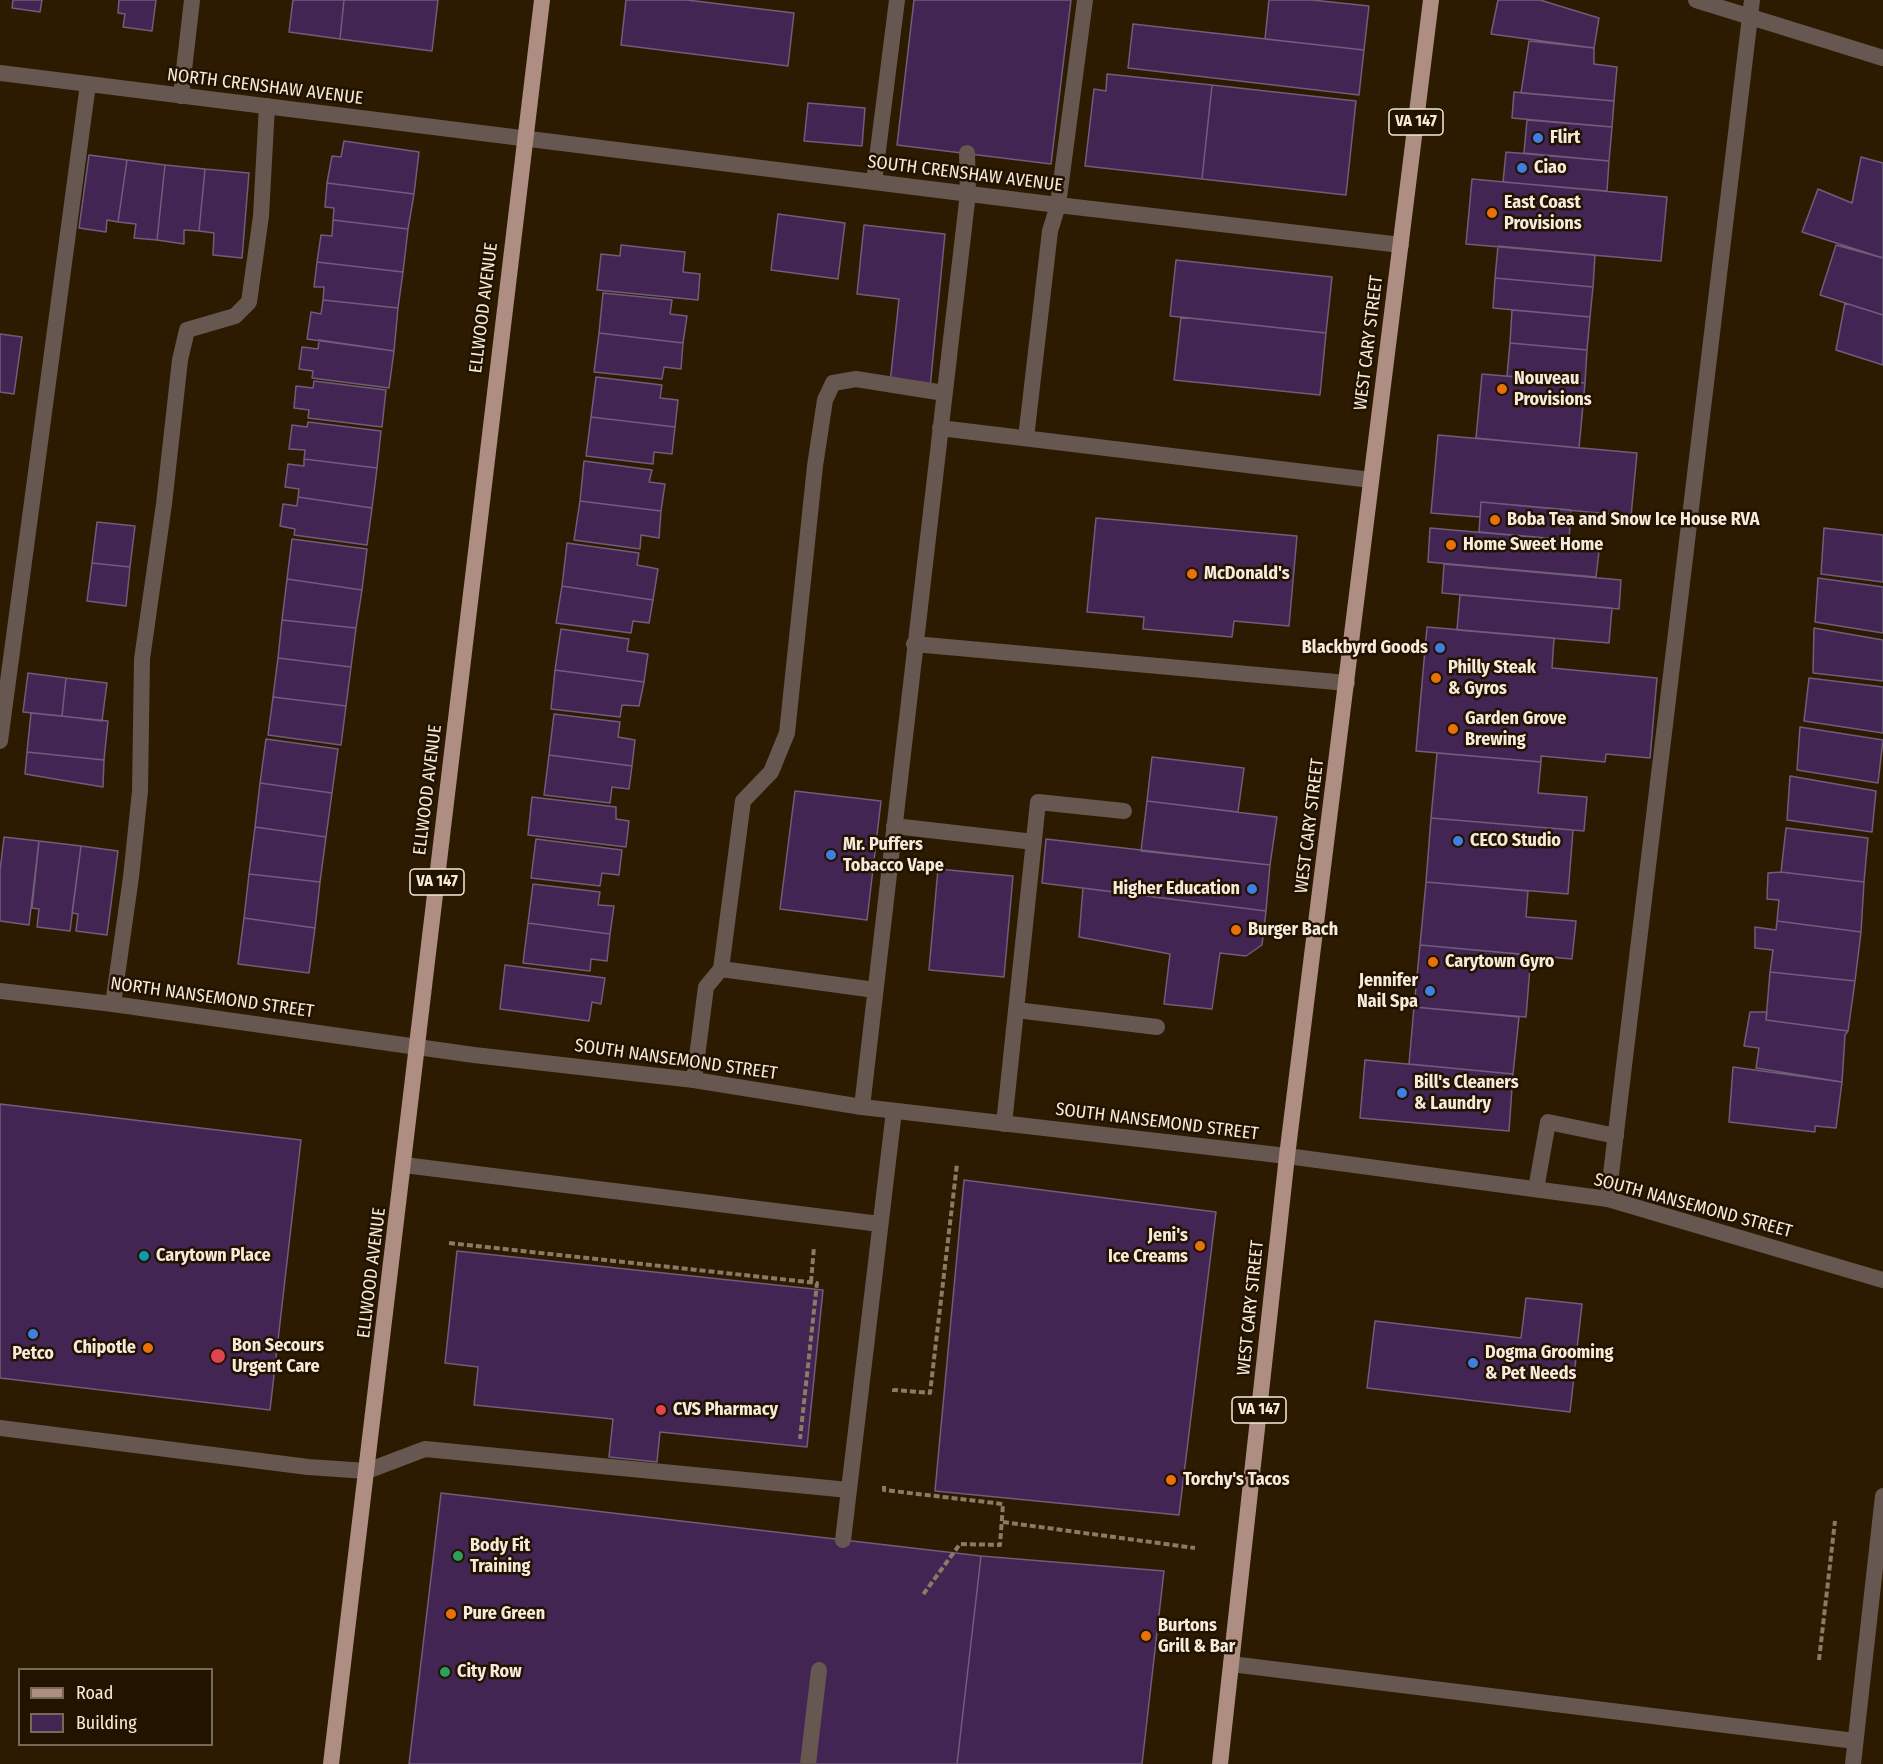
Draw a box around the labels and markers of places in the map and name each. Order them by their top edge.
place label: Flirt [1550,127,1580,149]
marker: Flirt [1531,131,1545,145]
place label: Ciao [1534,157,1567,179]
marker: Ciao [1515,161,1529,175]
place label: East Coast Provisions [1504,192,1582,234]
marker: East Coast Provisions [1485,206,1499,220]
place label: Nouveau Provisions [1514,368,1592,410]
marker: Nouveau Provisions [1495,382,1509,396]
place label: Boba Tea and Snow Ice House RVA [1507,509,1760,531]
marker: Boba Tea and Snow Ice House RVA [1488,513,1502,527]
place label: Home Sweet Home [1463,534,1603,556]
marker: Home Sweet Home [1444,538,1458,552]
place label: McDonald's [1204,563,1290,585]
marker: McDonald's [1185,567,1199,581]
place label: Blackbyrd Goods [1302,637,1428,659]
marker: Blackbyrd Goods [1433,641,1447,655]
place label: Philly Steak & Gyros [1448,657,1536,700]
marker: Philly Steak & Gyros [1429,671,1443,685]
place label: Garden Grove Brewing [1465,708,1566,750]
marker: Garden Grove Brewing [1446,722,1460,736]
place label: CECO Studio [1470,830,1561,852]
place label: Mr. Puffers Tobacco Vape [843,834,944,876]
marker: CECO Studio [1451,834,1465,848]
marker: Mr. Puffers Tobacco Vape [824,848,838,862]
place label: Higher Education [1113,878,1240,900]
marker: Higher Education [1245,882,1259,896]
place label: Burger Bach [1248,919,1338,941]
marker: Burger Bach [1229,923,1243,937]
place label: Carytown Gyro [1445,951,1554,973]
marker: Carytown Gyro [1426,955,1440,969]
place label: Jennifer Nail Spa [1357,970,1418,1012]
marker: Jennifer Nail Spa [1423,984,1437,998]
place label: Bill's Cleaners & Laundry [1414,1072,1519,1114]
marker: Bill's Cleaners & Laundry [1395,1086,1409,1100]
place label: Jeni's Ice Creams [1108,1225,1188,1268]
marker: Jeni's Ice Creams [1193,1239,1207,1253]
place label: Carytown Place [156,1245,271,1267]
marker: Carytown Place [137,1249,151,1263]
marker: Petco [26,1327,40,1341]
place label: Bon Secours Urgent Care [232,1335,324,1378]
place label: Chipotle [73,1337,136,1359]
marker: Chipotle [141,1341,155,1355]
place label: Dogma Grooming & Pet Needs [1485,1342,1613,1384]
place label: Petco [12,1343,54,1365]
marker: Bon Secours Urgent Care [209,1347,227,1365]
marker: Dogma Grooming & Pet Needs [1466,1356,1480,1370]
place label: CVS Pharmacy [673,1399,778,1421]
marker: CVS Pharmacy [654,1403,668,1417]
place label: Torchy's Tacos [1183,1469,1290,1491]
marker: Torchy's Tacos [1164,1473,1178,1487]
place label: Body Fit Training [470,1535,530,1578]
marker: Body Fit Training [451,1549,465,1563]
place label: Pure Green [463,1603,545,1625]
marker: Pure Green [444,1607,458,1621]
place label: Burtons Grill & Bar [1158,1615,1235,1658]
marker: Burtons Grill & Bar [1139,1629,1153,1643]
place label: City Row [457,1661,522,1683]
marker: City Row [438,1665,452,1679]

